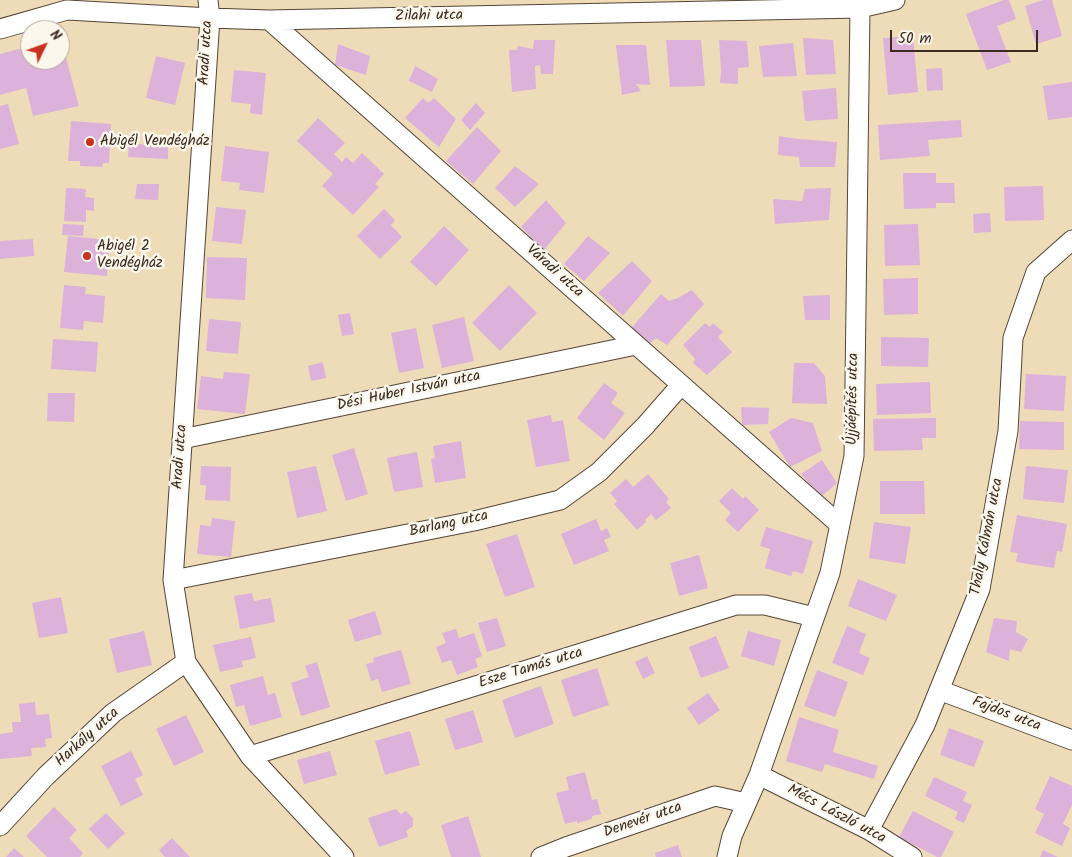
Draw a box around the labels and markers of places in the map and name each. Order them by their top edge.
place label: Abigél Vendégház [100,133,210,151]
marker: Abigél Vendégház [84,136,96,148]
place label: Abigél 2 Vendégház [97,238,163,273]
marker: Abigél 2 Vendégház [81,250,93,262]

